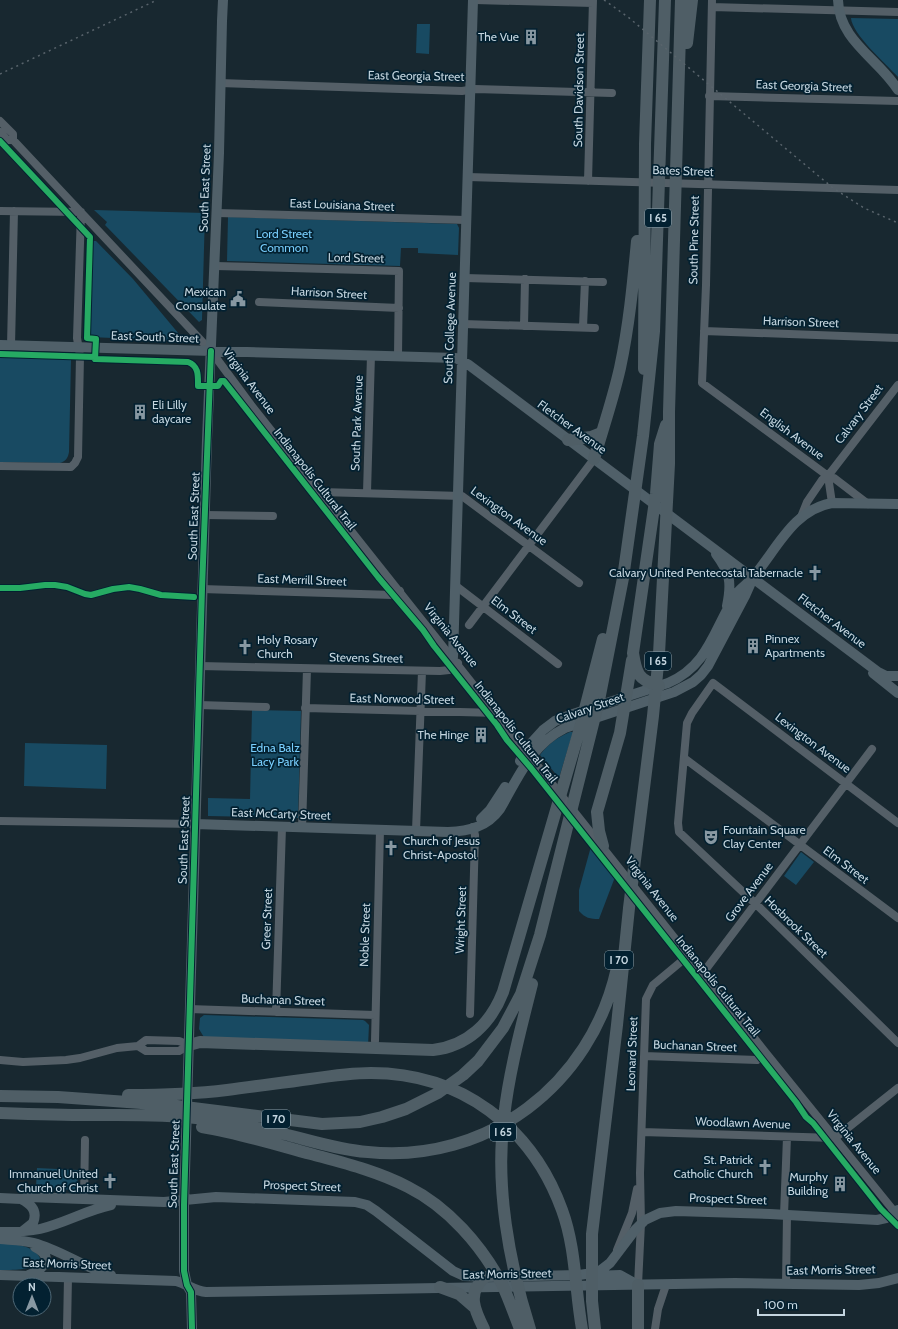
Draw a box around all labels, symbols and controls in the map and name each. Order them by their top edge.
building icon: The Vue [522,28,540,46]
place label: The Vue [478,29,519,44]
street label: South Davidson Street [570,33,587,147]
street label: East Georgia Street [368,67,464,84]
street label: East Georgia Street [755,76,853,95]
street label: South East Street [195,144,214,232]
street label: Bates Street [652,162,714,179]
street label: East Louisiana Street [289,195,395,214]
street label: South Pine Street [685,195,702,285]
road number: I 65 [645,209,671,227]
park label: Lord Street Common [256,226,312,255]
street label: Lord Street [328,250,384,265]
street label: South College Avenue [440,272,459,384]
street label: Harrison Street [291,283,367,302]
place label: Mexican Consulate [176,284,226,313]
public building icon: Mexican Consulate [229,290,247,308]
street label: Harrison Street [763,313,839,330]
street label: East South Street [111,327,199,346]
street label: Virginia Avenue [220,345,279,417]
street label: South Park Avenue [347,375,366,471]
street label: Calvary Street [831,381,886,447]
street label: Fletcher Avenue [535,396,610,457]
place label: Eli Lilly daycare [152,397,191,426]
building icon: Eli Lilly daycare [131,403,149,421]
street label: English Avenue [757,404,827,463]
street label: Indianapolis Cultural Trail [271,425,360,533]
street label: South East Street [184,472,203,560]
street label: Lexington Avenue [468,483,550,548]
church icon: Calvary United Pentecostal Tabernacle [806,564,824,582]
place label: Calvary United Pentecostal Tabernacle [609,565,803,580]
street label: East Merrill Street [257,570,347,589]
street label: Fletcher Avenue [795,590,869,651]
street label: Elm Street [488,592,540,637]
street label: Virginia Avenue [421,599,482,670]
place label: Pinnex Apartments [765,631,825,660]
place label: Holy Rosary Church [257,632,318,661]
building icon: Pinnex Apartments [744,637,762,655]
church icon: Holy Rosary Church [236,638,254,656]
street label: Stevens Street [329,649,403,666]
road number: I 65 [645,652,671,670]
street label: Indianapolis Cultural Trail [472,678,561,786]
street label: Calvary Street [554,689,626,726]
street label: East Norwood Street [349,690,455,707]
street label: Lexington Avenue [772,709,854,776]
building icon: The Hinge [472,726,490,744]
place label: The Hinge [418,727,469,742]
park label: Edna Balz Lacy Park [250,740,300,769]
street label: South East Street [174,796,193,884]
street label: East McCarty Street [231,804,331,823]
place label: Fountain Square Clay Center [723,822,806,851]
theatre icon: Fountain Square Clay Center [702,828,720,846]
place label: Church of Jesus Christ-Apostol [403,833,480,862]
church icon: Church of Jesus Christ-Apostol [382,839,400,857]
street label: Elm Street [820,842,872,887]
street label: Virginia Avenue [622,853,683,924]
street label: Grove Avenue [721,859,776,924]
street label: Wright Street [452,886,469,954]
street label: Greer Street [258,888,275,950]
street label: Hosbrook Street [762,893,831,961]
street label: Noble Street [356,903,373,967]
street label: Indianapolis Cultural Trail [673,932,764,1039]
road number: I 70 [605,951,633,969]
street label: Buchanan Street [241,991,325,1008]
street label: Leonard Street [623,1016,640,1092]
street label: Buchanan Street [653,1037,737,1054]
street label: Virginia Avenue [824,1106,885,1177]
road number: I 70 [262,1110,290,1128]
street label: Woodlawn Avenue [695,1113,791,1132]
street label: South East Street [164,1120,183,1208]
road number: I 65 [490,1123,516,1141]
place label: St. Patrick Catholic Church [674,1152,754,1181]
church icon: St. Patrick Catholic Church [756,1158,774,1176]
place label: Immanuel United Church of Christ [9,1166,98,1195]
place label: Murphy Building [787,1169,829,1198]
church icon: Immanuel United Church of Christ [101,1172,119,1190]
building icon: Murphy Building [831,1175,849,1193]
street label: Prospect Street [263,1177,341,1194]
street label: Prospect Street [689,1190,767,1207]
street label: East Morris Street [22,1254,112,1273]
street label: East Morris Street [786,1261,876,1278]
street label: East Morris Street [462,1265,552,1282]
north arrow [12,1277,52,1317]
text: N [28,1280,36,1294]
scale bar [758,1291,844,1317]
text: 100 m [764,1297,798,1312]

